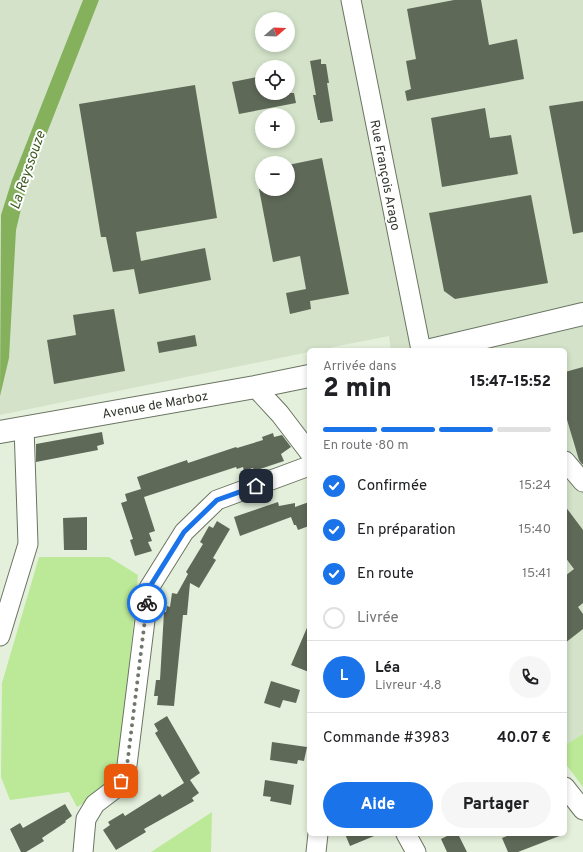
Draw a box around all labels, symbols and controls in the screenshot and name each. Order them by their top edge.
north arrow [255,12,295,52]
map controls [255,12,295,196]
button: locate [255,60,295,100]
button: + [255,108,295,148]
street label: Rue François Arago [365,119,403,232]
water label: La Reyssouze [7,128,50,212]
button: − [255,156,295,196]
text: Arrivée dans [323,359,396,375]
text: 2 min [323,373,392,406]
text: 15:47–15:52 [470,373,551,392]
street label: Avenue de Marboz [101,389,209,423]
text: En route · 80 m [323,438,409,454]
pin [239,469,273,503]
icon: home [245,475,267,497]
icon: check [323,475,345,497]
text: Confirmée [357,477,427,496]
text: 15:24 [519,478,551,494]
icon: check [323,519,345,541]
text: En préparation [357,521,456,540]
text: 15:40 [519,522,551,538]
icon: check [323,563,345,585]
text: En route [357,565,414,584]
text: 15:41 [522,566,551,582]
courier [127,583,167,623]
icon: bike [136,592,158,614]
text: Livrée [357,609,399,628]
button: phone [509,656,551,698]
text: Léa [375,659,400,678]
text: L [340,667,348,686]
text: Livreur · 4.8 [375,678,442,694]
text: Commande #3983 [323,729,450,748]
text: 40.07 € [497,729,551,748]
pin [104,764,138,798]
icon: bag [110,770,132,792]
button: Aide [323,782,433,828]
button: Partager [441,782,551,828]

